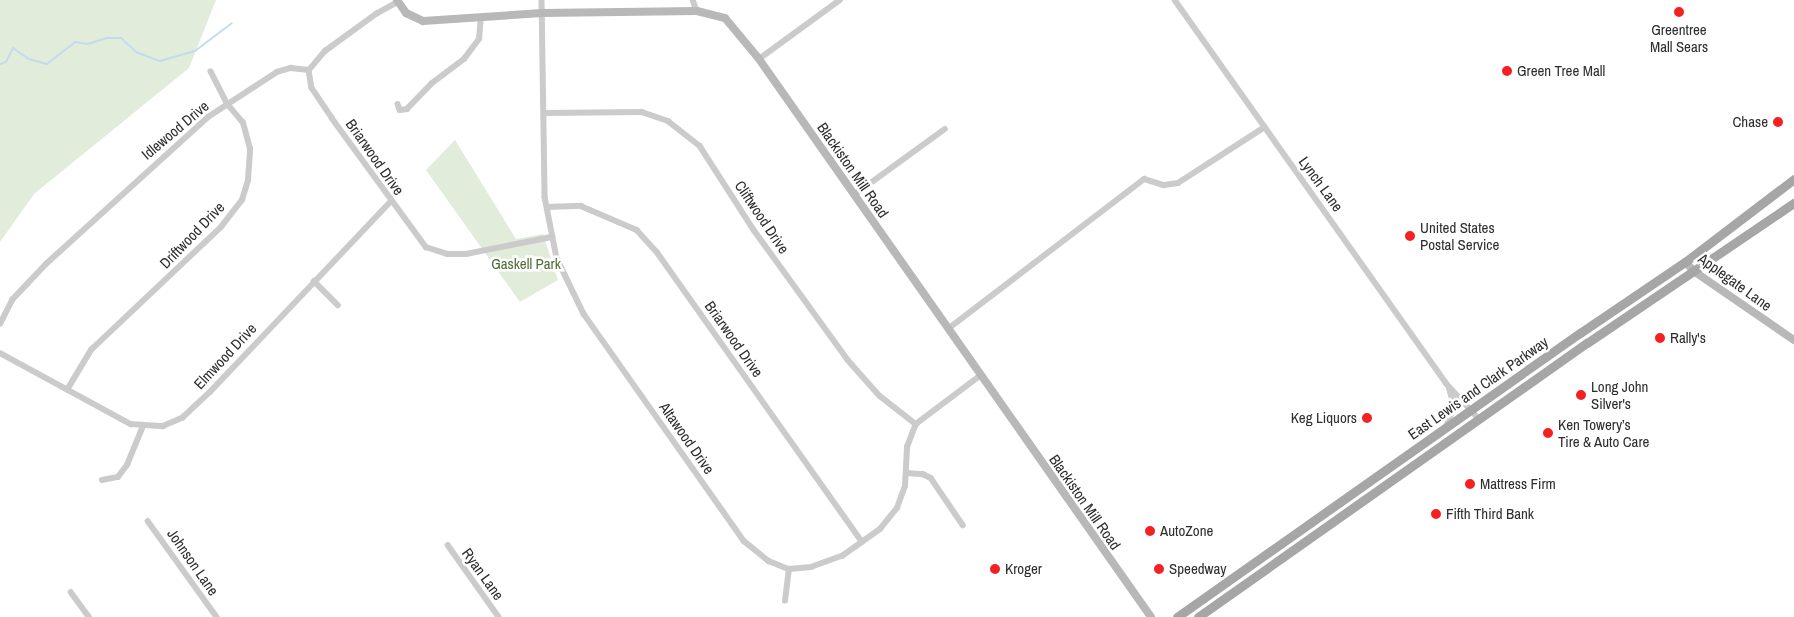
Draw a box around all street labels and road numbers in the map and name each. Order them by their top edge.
street label: Idlewood Drive [138,97,212,163]
street label: Briarwood Drive [342,115,408,199]
street label: Blackiston Mill Road [813,119,893,221]
street label: Lynch Lane [1295,153,1347,215]
street label: Cliftwood Drive [731,177,793,257]
street label: Driftwood Drive [156,198,228,272]
street label: Applegate Lane [1695,249,1775,315]
street label: Briarwood Drive [701,297,767,381]
street label: Elmwood Drive [190,319,260,393]
street label: East Lewis and Clark Parkway [1405,333,1551,443]
street label: Altawood Drive [656,399,718,477]
street label: Blackiston Mill Road [1045,451,1125,553]
street label: Johnson Lane [163,525,223,599]
street label: Ryan Lane [458,545,508,603]

